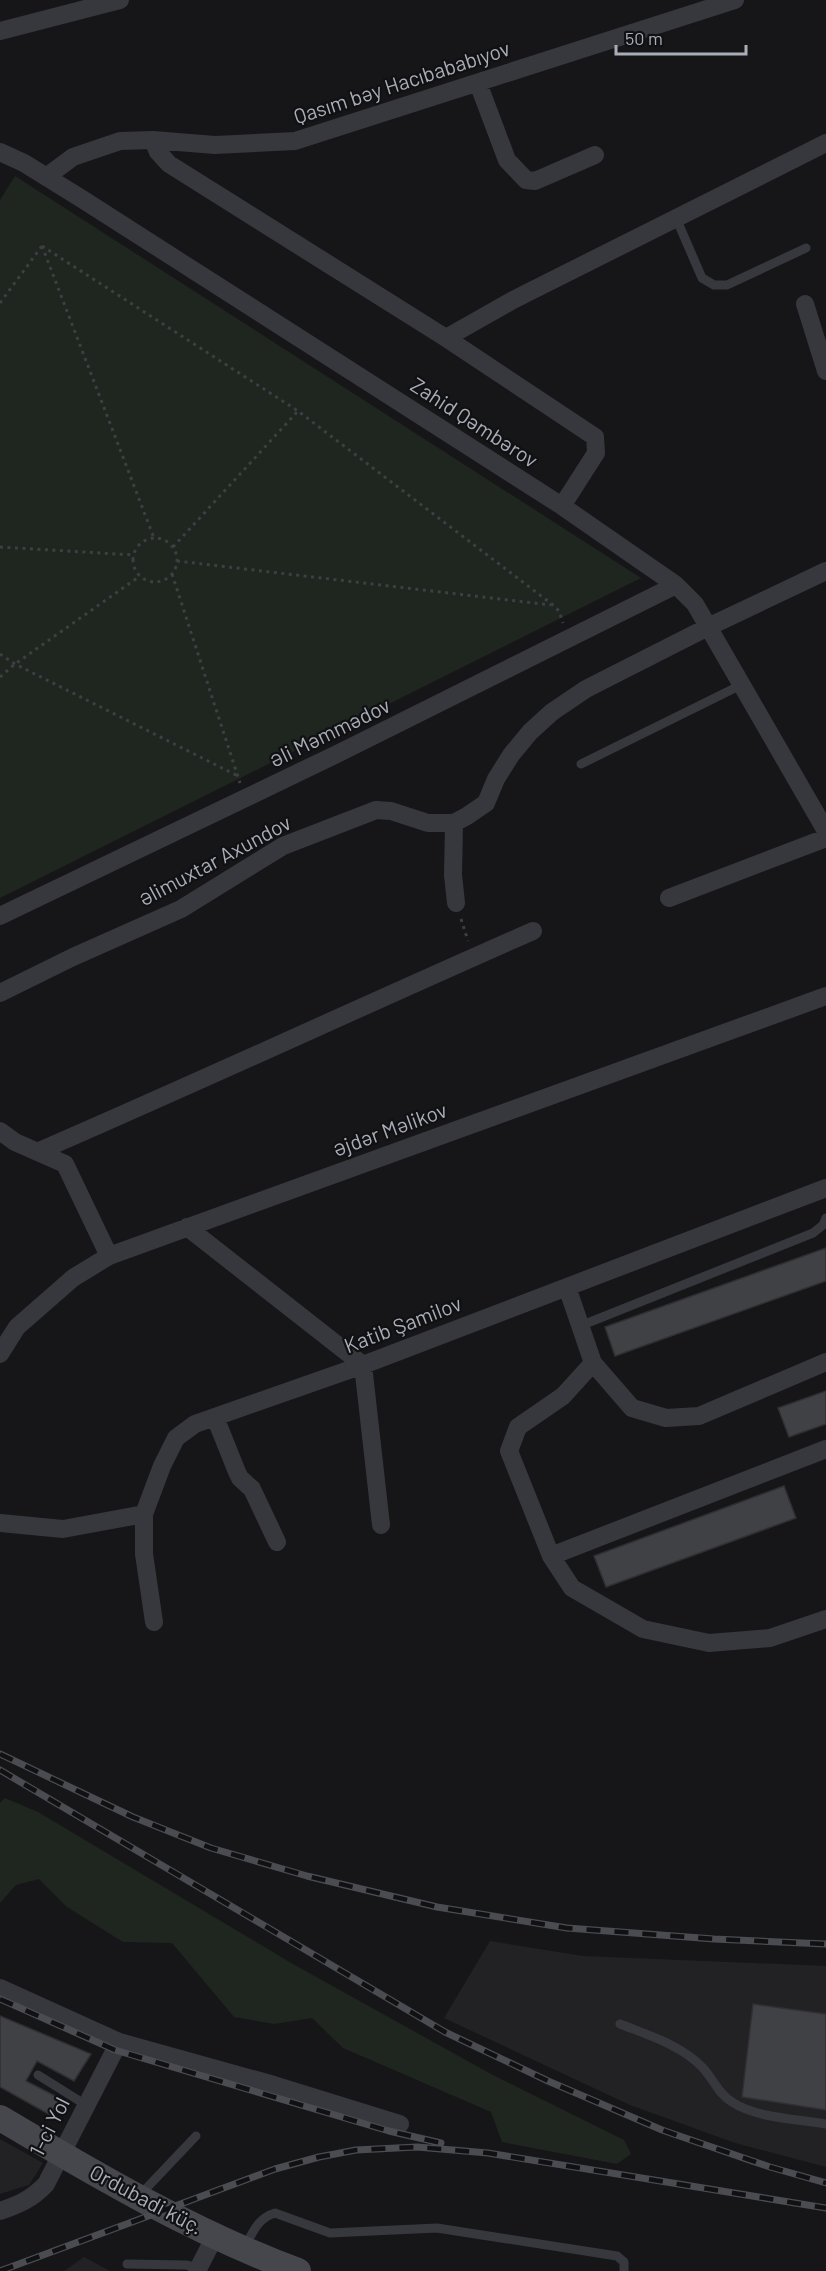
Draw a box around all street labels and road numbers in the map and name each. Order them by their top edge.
street label: Qasım bəy Hacıbababıyov [290,35,513,128]
street label: Zahid Qəmbərov [407,371,543,472]
street label: Əli Məmmədov [265,692,394,772]
street label: Əlimuxtar Axundov [134,809,295,910]
street label: Əjdər Məlikov [329,1096,450,1161]
street label: Katib Şamilov [340,1290,465,1357]
street label: 1-ci Yol [23,2093,74,2160]
street label: Ordubadi küç. [86,2158,208,2239]

